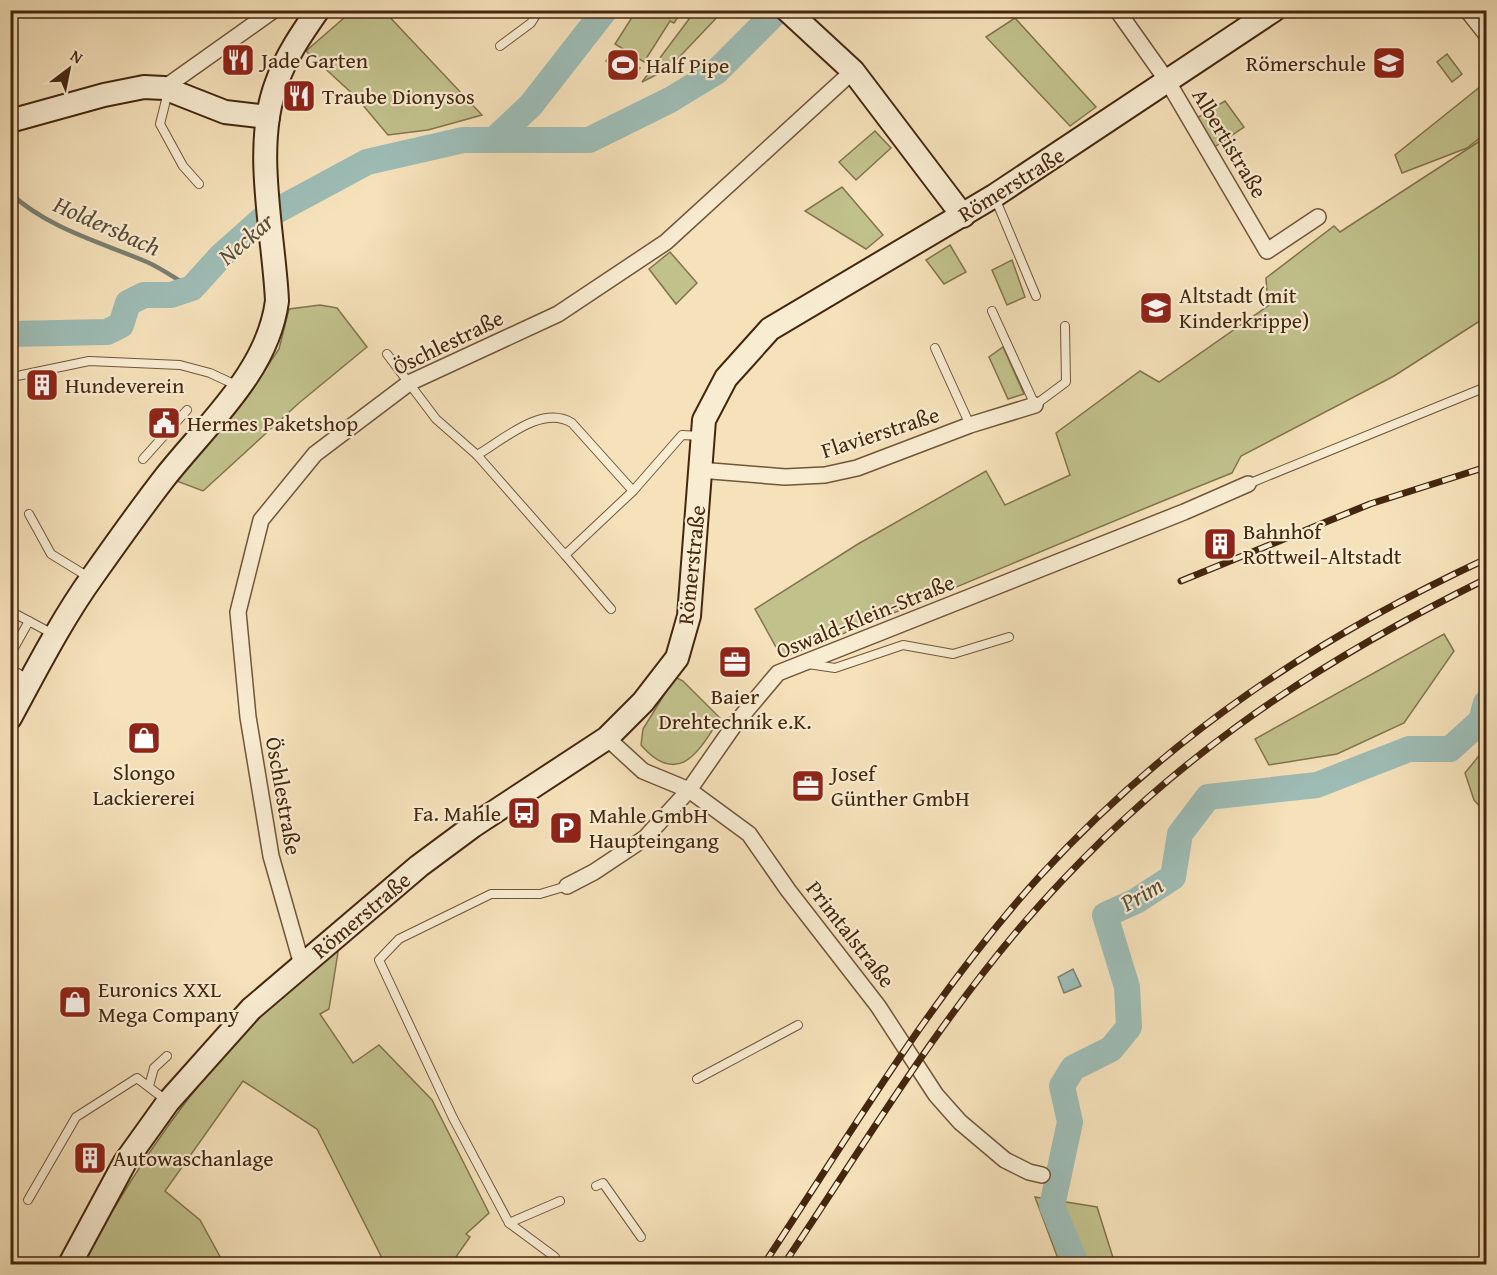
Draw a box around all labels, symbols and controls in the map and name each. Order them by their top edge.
north arrow [39,39,99,99]
restaurant icon: Jade Garten [220,42,256,78]
text: N [66,43,88,69]
place label: Jade Garten [258,44,369,76]
school or university icon: Römerschule [1371,45,1407,81]
sports icon: Half Pipe [605,47,641,83]
place label: Römerschule [1246,47,1366,79]
place label: Half Pipe [646,49,729,81]
restaurant icon: Traube Dionysos [281,78,317,114]
place label: Traube Dionysos [322,80,475,112]
street label: Albertistraße [1185,82,1275,204]
street label: Römerstraße [952,139,1070,229]
water label: Holdersbach [47,186,166,265]
water label: Neckar [209,204,282,274]
place label: Altstadt (mit Kinderkrippe) [1179,279,1309,336]
school or university icon: Altstadt (mit Kinderkrippe) [1138,290,1174,326]
street label: Öschlestraße [387,301,509,383]
building icon: Hundeverein [24,367,60,403]
place label: Hundeverein [65,369,185,401]
street label: Flavierstraße [817,398,943,466]
public building icon: Hermes Paketshop [146,405,182,441]
place label: Hermes Paketshop [187,407,358,439]
street label: Römerstraße [669,504,713,626]
place label: Bahnhof Rottweil-Altstadt [1243,515,1402,572]
building icon: Bahnhof Rottweil-Altstadt [1202,526,1238,562]
street label: Oswald-Klein-Straße [771,566,959,666]
office icon: Baier Drehtechnik e.K. [717,644,753,680]
place label: Baier Drehtechnik e.K. [658,680,812,737]
shop icon: Slongo Lackiererei [126,720,162,756]
street label: Öschlestraße [258,734,310,858]
place label: Slongo Lackiererei [93,756,195,813]
place label: Josef Günther GmbH [828,757,970,814]
office icon: Josef Günther GmbH [790,768,826,804]
bus stop icon: Fa. Mahle [506,795,542,831]
place label: Fa. Mahle [413,797,501,829]
place label: Mahle GmbH Haupteingang [589,799,719,856]
parking icon: Mahle GmbH Haupteingang [548,810,584,846]
street label: Römerstraße [305,864,417,966]
water label: Prim [1113,867,1170,920]
street label: Primtalstraße [799,874,903,994]
place label: Euronics XXL Mega Company [98,973,239,1030]
shop icon: Euronics XXL Mega Company [57,984,93,1020]
building icon: Autowaschanlage [72,1140,108,1176]
place label: Autowaschanlage [113,1142,274,1174]

